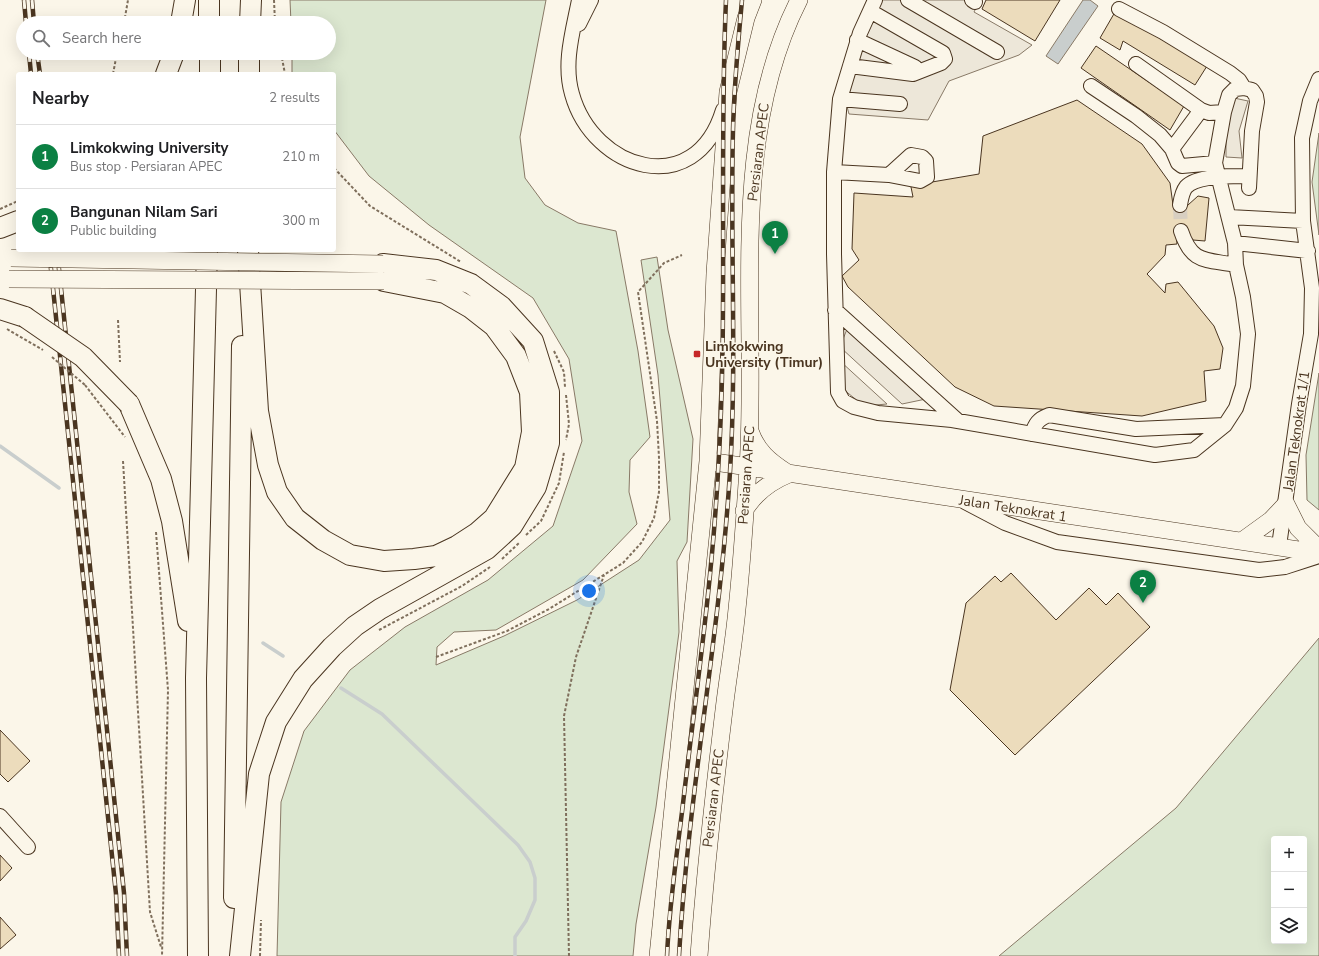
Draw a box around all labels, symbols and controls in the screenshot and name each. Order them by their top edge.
search box [16,16,336,60]
icon: search [30,27,52,49]
text: Search here [62,28,142,48]
text: Nearby [32,87,89,110]
text: 2 results [269,89,320,107]
street label: Persiaran APEC [743,102,774,202]
text: Limkokwing University [70,138,229,158]
text: 1 [41,148,49,166]
text: 210 m [282,148,320,166]
text: Bus stop · Persiaran APEC [70,158,223,176]
text: Bangunan Nilam Sari [70,202,217,222]
text: 2 [41,212,49,230]
text: 300 m [282,212,320,230]
pin: 1 [762,221,788,254]
text: Public building [70,222,157,240]
place label: Limkokwing University (Timur) [705,337,823,372]
marker: Limkokwing University (Timur) [692,349,702,359]
street label: Jalan Teknokrat 1/1 [1279,370,1314,493]
street label: Persiaran APEC [734,425,759,525]
street label: Jalan Teknokrat 1 [957,490,1068,526]
pin: 2 [1130,570,1156,603]
your location [579,581,599,601]
street label: Persiaran APEC [698,748,729,848]
map controls [1271,836,1307,944]
button: + [1271,836,1307,872]
button: − [1271,872,1307,908]
button: layers [1271,908,1307,944]

